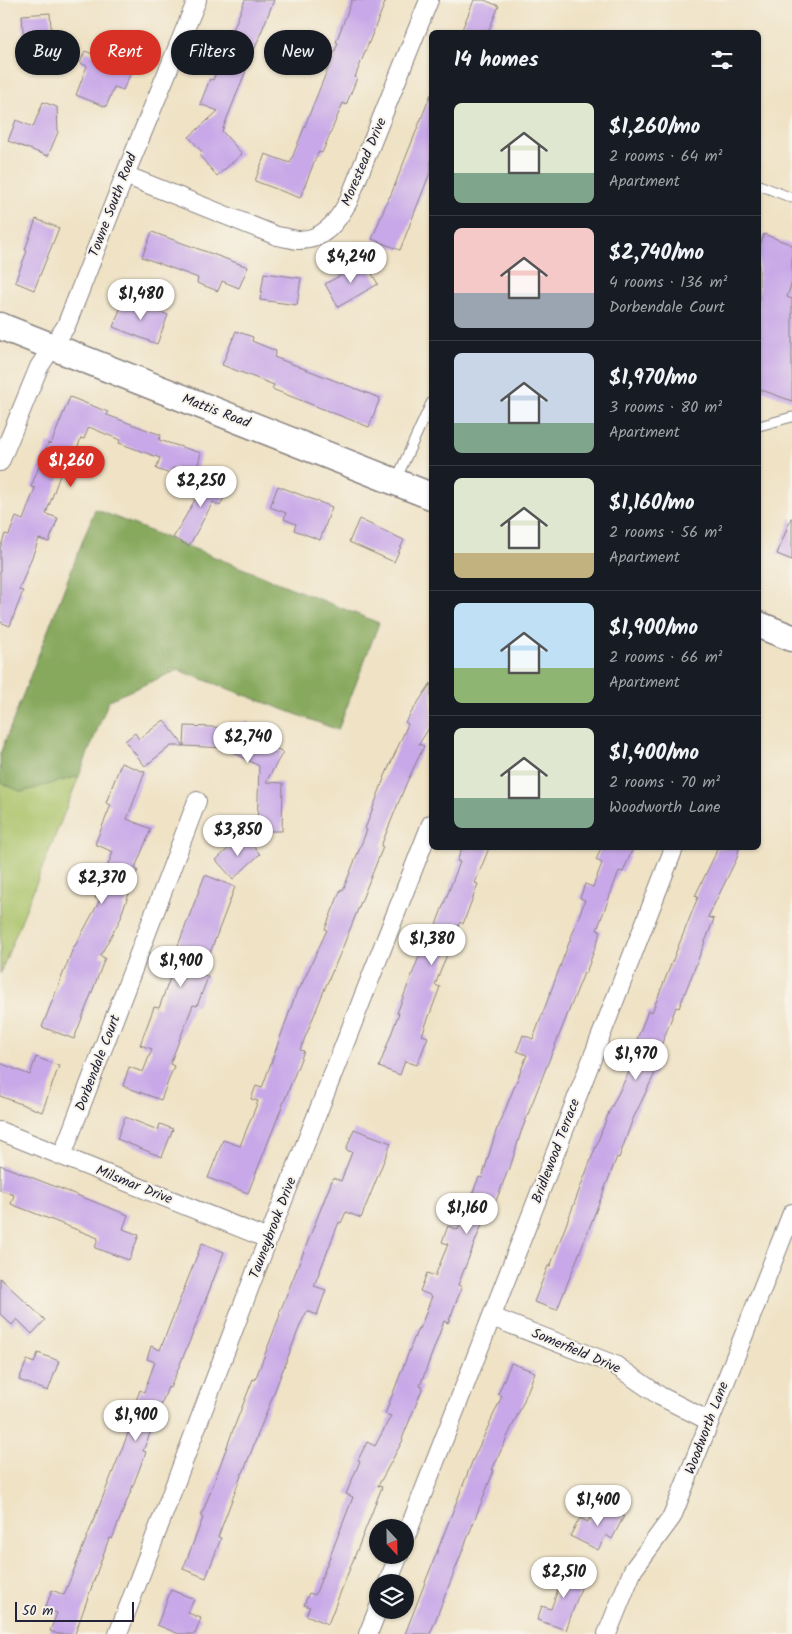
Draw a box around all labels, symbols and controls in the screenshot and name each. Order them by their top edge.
chip: Buy [15,30,80,75]
chip: Rent [90,30,161,75]
chip: Filters [171,30,254,75]
chip: New [264,30,332,75]
text: 14 homes [454,44,539,77]
icon: filters [708,46,736,74]
text: $1,260/mo [609,111,700,144]
street label: Morestead Drive [335,114,393,210]
icon: home [494,123,554,183]
text: 2 rooms · 64 m² [609,144,722,169]
street label: Towne South Road [83,149,143,260]
text: Apartment [609,169,680,194]
text: $2,740/mo [609,237,704,270]
pin: $4,240 [310,242,392,284]
text: $4,240 [327,245,375,270]
icon: home [494,248,554,308]
text: 4 rooms · 136 m² [609,270,727,295]
pin: $1,480 [100,278,182,321]
text: $1,480 [119,282,163,307]
text: Dorbendale Court [609,295,725,320]
text: $1,970/mo [609,362,697,395]
icon: home [494,373,554,433]
street label: Mattis Road [179,388,254,434]
text: 3 rooms · 80 m² [609,395,722,420]
text: Apartment [609,420,680,445]
pin: $1,260 [30,446,112,488]
text: $1,260 [49,449,93,474]
pin: $2,250 [160,466,242,508]
text: $2,250 [177,469,225,494]
text: $1,160/mo [609,487,694,520]
icon: home [494,498,554,558]
text: 2 rooms · 56 m² [609,520,722,545]
text: Apartment [609,545,680,570]
text: $1,900/mo [609,612,698,645]
icon: home [494,623,554,683]
text: 2 rooms · 66 m² [609,645,723,670]
text: Apartment [609,670,680,695]
pin: $2,740 [207,722,289,764]
text: $2,740 [224,725,272,750]
text: $1,400/mo [609,737,699,770]
icon: home [494,748,554,808]
text: 2 rooms · 70 m² [609,770,720,795]
text: Woodworth Lane [609,795,720,820]
pin: $3,850 [197,814,279,857]
text: $3,850 [214,818,262,843]
pin: $2,370 [61,862,143,905]
text: $2,370 [78,866,126,891]
pin: $1,380 [391,924,473,966]
text: $1,380 [410,927,454,952]
pin: $1,900 [140,946,222,988]
text: $1,900 [159,949,203,974]
street label: Dorbendale Court [70,1011,127,1114]
pin: $1,970 [595,1038,677,1081]
text: $1,970 [615,1042,657,1067]
street label: Bridlewood Terrace [526,1095,586,1207]
street label: Milsmar Drive [92,1160,176,1211]
street label: Tauneybrook Drive [244,1173,303,1282]
pin: $1,160 [426,1192,508,1235]
text: $1,160 [447,1196,487,1221]
street label: Somerfield Drive [528,1322,625,1380]
street label: Woodworth Lane [679,1378,735,1477]
pin: $1,900 [95,1400,177,1442]
text: $1,900 [114,1403,158,1428]
pin: $1,400 [557,1484,639,1527]
text: $1,400 [576,1488,620,1513]
north arrow [369,1519,414,1564]
map controls [369,1519,414,1619]
pin: $2,510 [523,1556,605,1599]
text: $2,510 [542,1560,586,1585]
button: layers [369,1574,414,1619]
scale bar [15,1599,134,1622]
text: 50 m [22,1600,53,1622]

